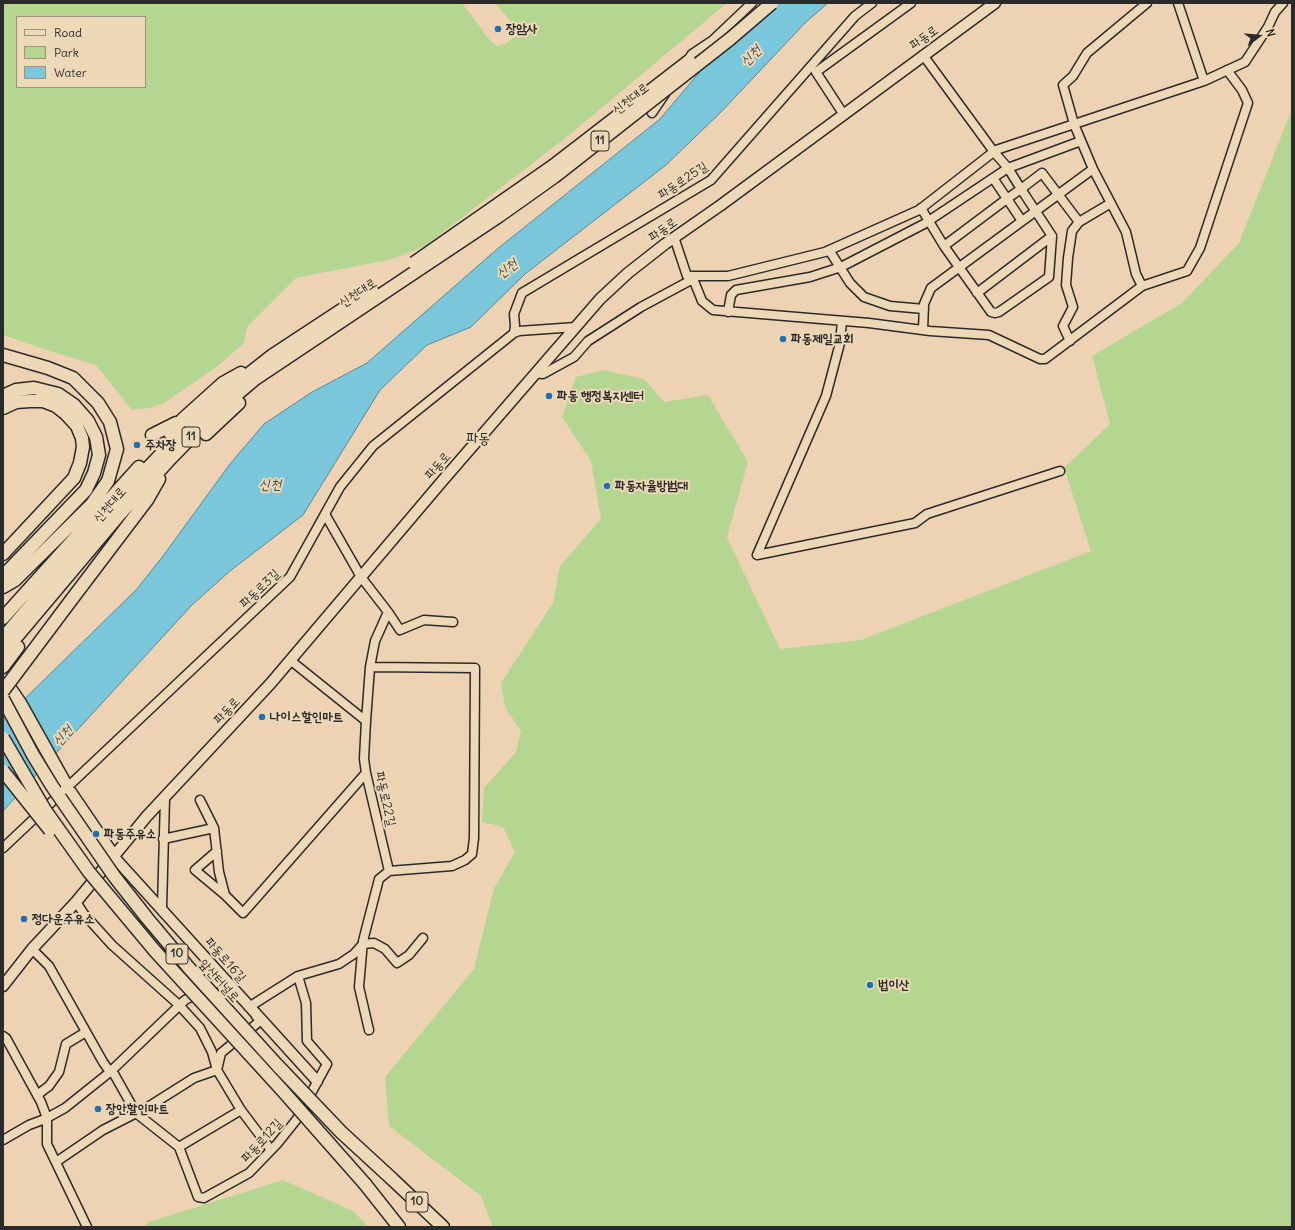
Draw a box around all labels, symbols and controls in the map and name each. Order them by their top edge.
legend [16,16,146,88]
north arrow [1239,16,1279,56]
place label: 장암사 [506,21,537,37]
street label: 파동로 [907,22,941,54]
marker: 장암사 [493,24,503,34]
text: Road [54,25,82,40]
text: N [1263,27,1278,38]
water label: 신천 [737,42,765,70]
text: Park [54,45,79,60]
text: Water [54,65,87,80]
street label: 신천대로 [610,80,652,118]
road number: 11 [591,131,609,151]
street label: 파동로25길 [655,159,711,203]
street label: 파동로 [646,214,680,246]
water label: 신천 [493,256,521,282]
street label: 신천대로 [336,275,380,311]
place label: 파동제일교회 [791,331,854,347]
marker: 파동제일교회 [778,334,788,344]
place label: 파동 행정복지센터 [557,388,644,404]
marker: 파동 행정복지센터 [544,391,554,401]
road number: 11 [182,427,200,447]
district label: 파동 [466,430,490,448]
place label: 주차장 [145,437,176,453]
marker: 주차장 [132,440,142,450]
street label: 파동로 [422,449,454,483]
water label: 신천 [259,477,281,493]
place label: 파동자율방범대 [615,478,688,494]
marker: 파동자율방범대 [602,481,612,491]
street label: 신천대로 [90,484,130,526]
street label: 파동로3길 [237,566,283,612]
street label: 파동로 [211,694,243,728]
place label: 나이스할인마트 [270,709,343,725]
marker: 나이스할인마트 [257,712,267,722]
water label: 신천 [49,722,77,750]
street label: 파동로22길 [371,770,399,828]
place label: 파동주유소 [104,826,156,842]
marker: 파동주유소 [91,829,101,839]
place label: 정다운주유소 [32,911,95,927]
marker: 정다운주유소 [19,914,29,924]
street label: 파동로16길 [201,935,249,985]
road number: 10 [166,944,188,964]
street label: 앞산터널로 [196,956,242,1006]
place label: 법이산 [878,977,909,993]
marker: 법이산 [865,980,875,990]
place label: 장안할인마트 [106,1101,169,1117]
marker: 장안할인마트 [93,1104,103,1114]
street label: 파동로12길 [238,1116,286,1166]
road number: 10 [406,1192,428,1212]

